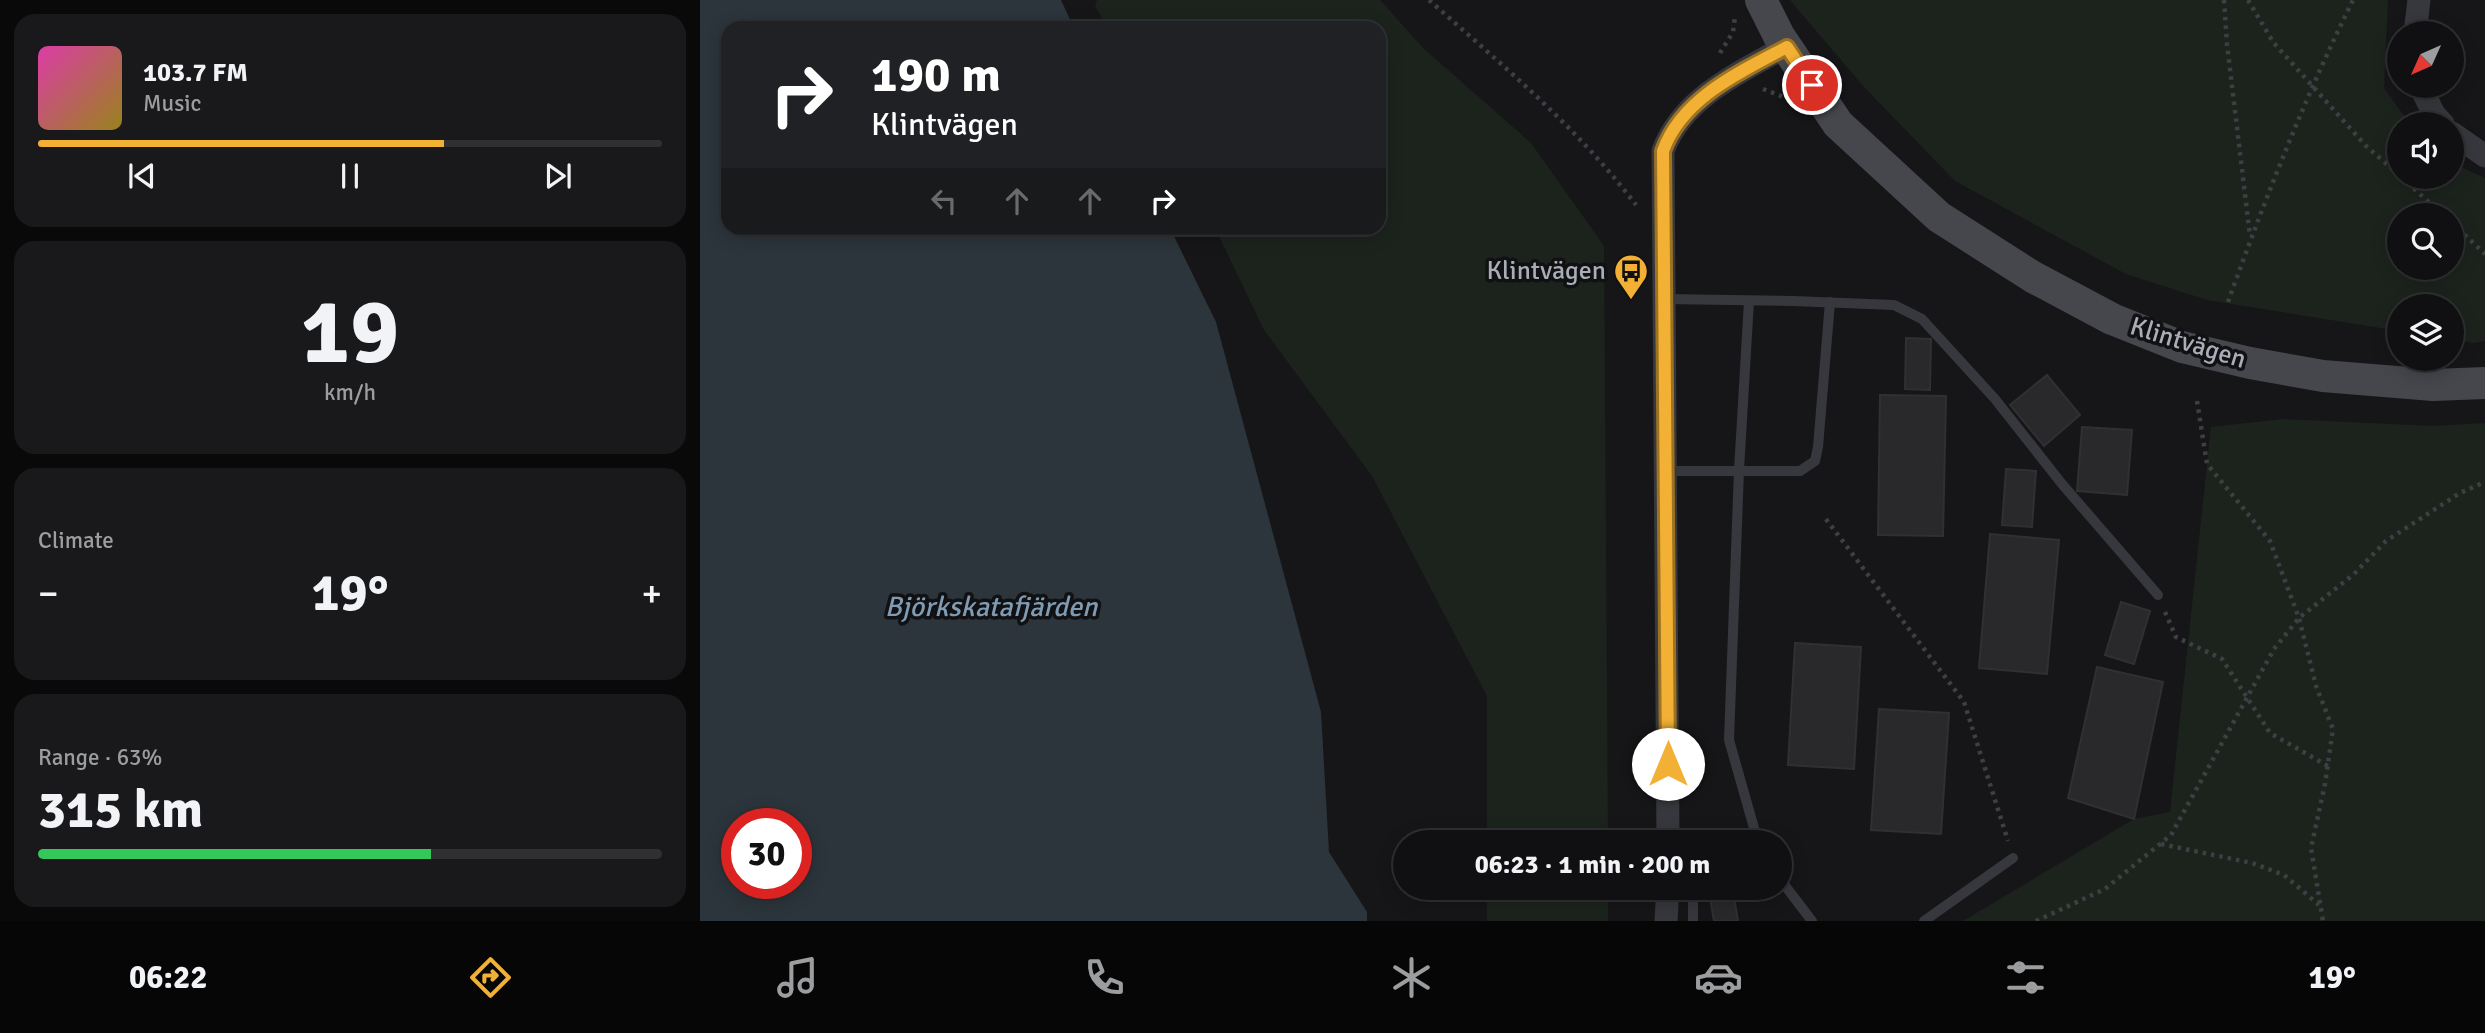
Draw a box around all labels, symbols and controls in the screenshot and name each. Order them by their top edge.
north arrow [2387,21,2464,98]
map controls [2387,21,2464,371]
text: 190 m [871,45,1001,105]
icon: right [756,49,847,140]
pin [1782,55,1842,115]
text: 103.7 FM [143,57,248,89]
icon: arrive [1793,66,1831,104]
text: Music [143,89,201,118]
text: Klintvägen [871,105,1018,144]
button: sound [2387,112,2464,189]
icon: previous [123,157,161,195]
icon: pause [331,157,369,195]
icon: next [539,157,577,195]
icon: left [925,182,963,220]
icon: ahead [998,182,1036,220]
icon: ahead [1071,182,1109,220]
icon: right [1144,182,1182,220]
button: search [2387,203,2464,280]
bus stop icon: Klintvägen [1612,252,1650,301]
place label: Klintvägen [1487,255,1606,287]
text: 19 [301,276,399,389]
button: layers [2387,294,2464,371]
street label: Klintvägen [2126,310,2250,376]
text: km/h [324,378,376,407]
text: Climate [38,526,114,555]
text: 19° [312,561,388,625]
text: − [38,570,59,617]
text: + [641,570,662,617]
water label: Björkskatafjärden [885,590,1098,624]
position arrow [1631,727,1705,801]
text: Range · 63% [38,743,162,772]
text: 315 km [38,778,203,842]
speed limit sign: 30 [721,808,812,899]
text: 06:23 · 1 min · 200 m [1475,849,1710,881]
icon: directions [466,953,515,1002]
icon: music [773,953,822,1002]
icon: phone [1080,953,1129,1002]
icon: climate [1387,953,1436,1002]
icon: car [1694,953,1743,1002]
icon: filters [2001,953,2050,1002]
text: 06:22 [129,958,208,997]
text: 19° [2308,958,2356,997]

